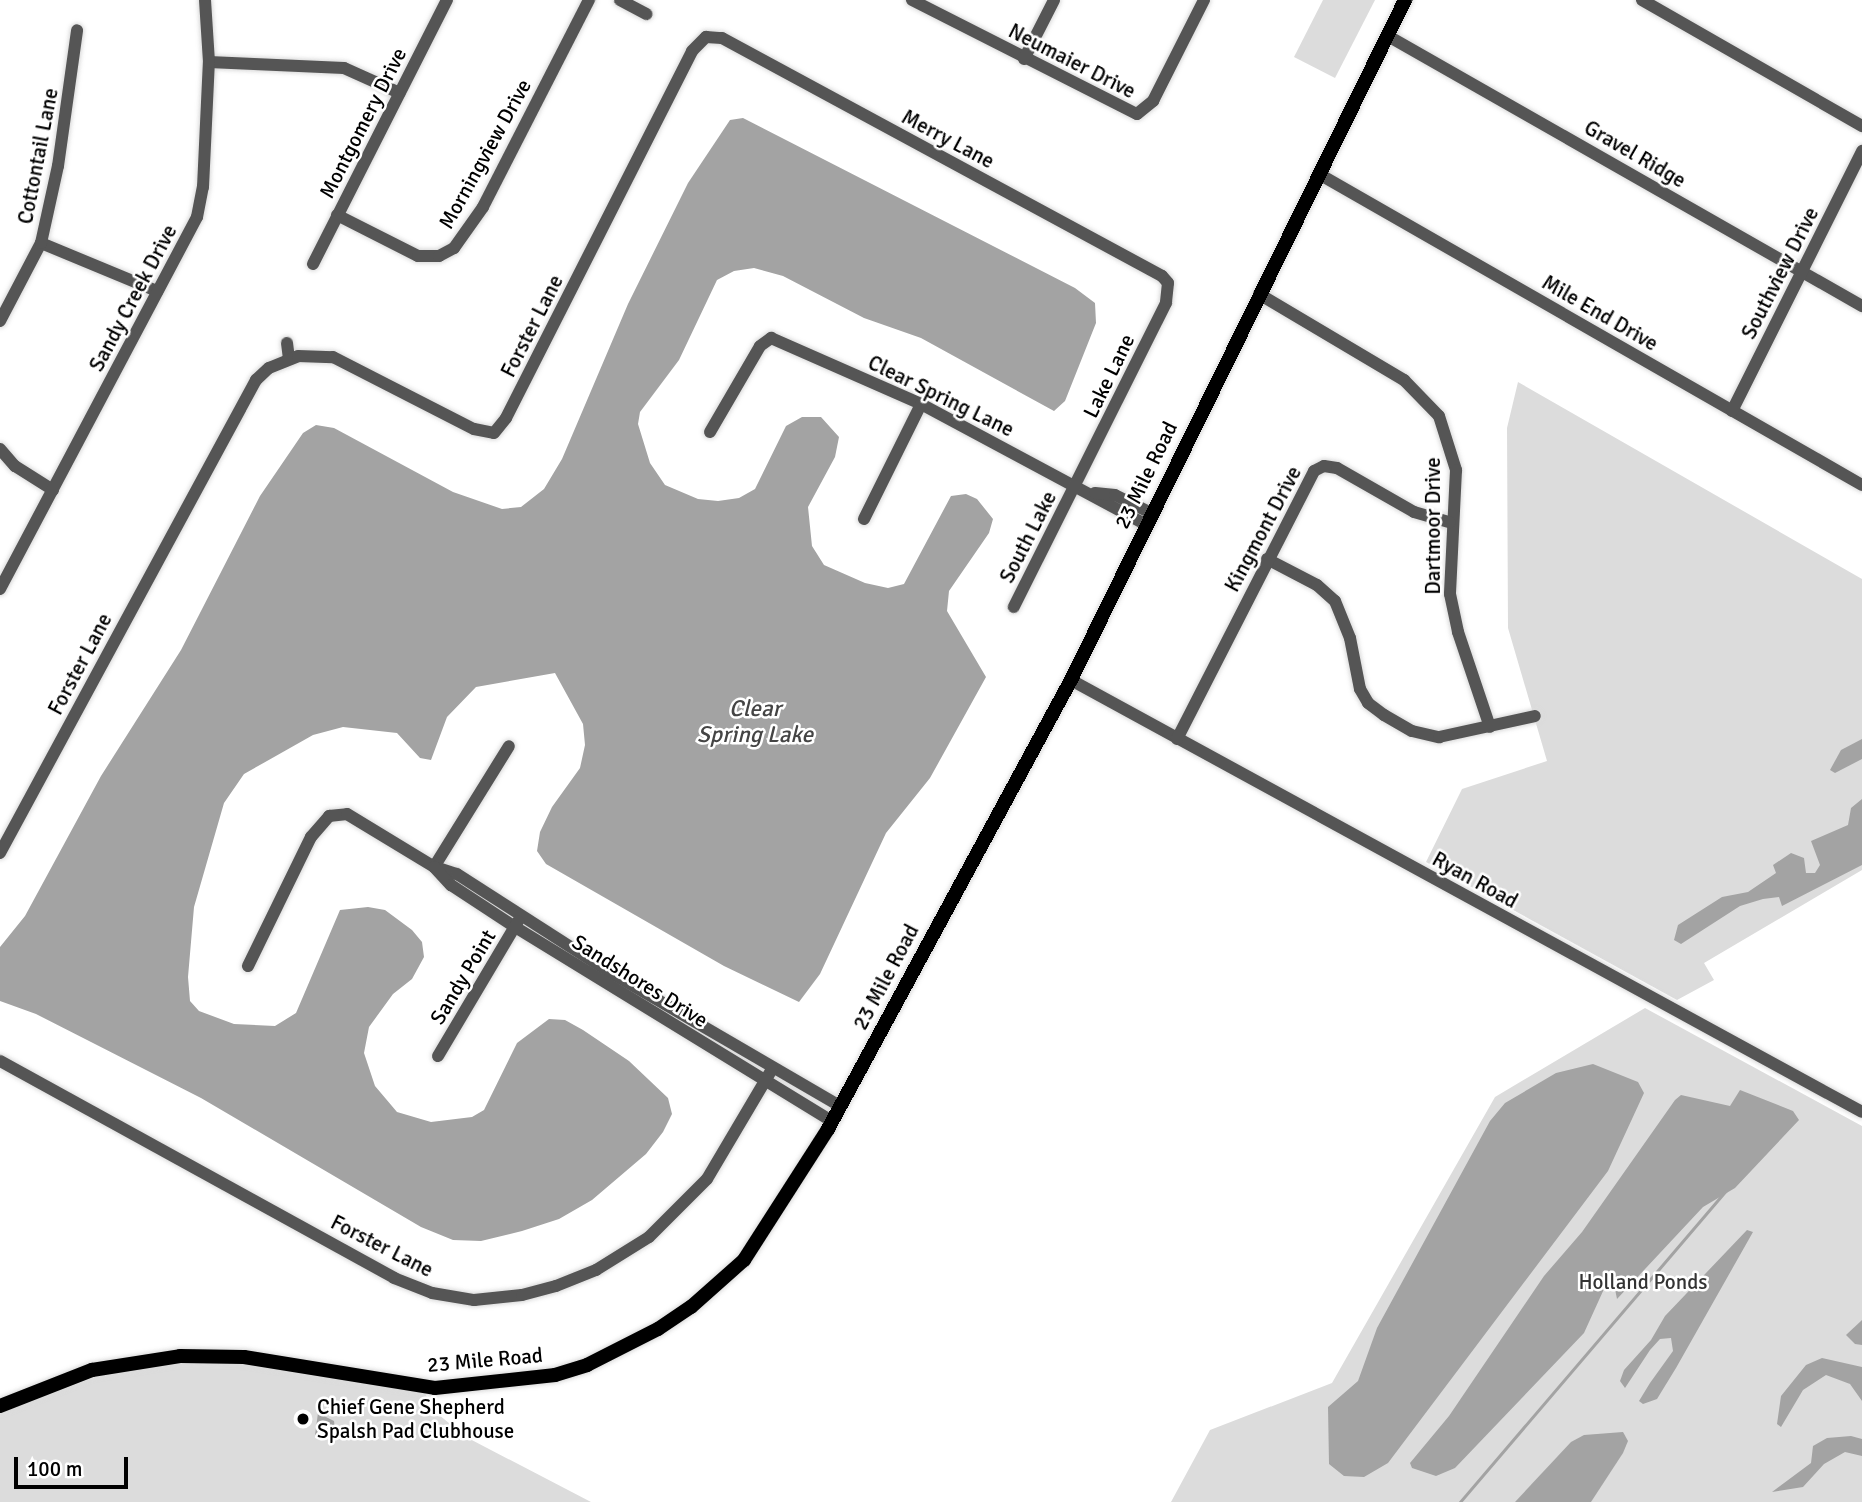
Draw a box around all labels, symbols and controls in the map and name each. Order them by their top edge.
street label: Neumaier Drive [1004,18,1140,104]
street label: Montgomery Drive [314,44,412,202]
street label: Morningview Drive [433,75,537,233]
street label: Cottontail Lane [12,86,64,226]
street label: Merry Lane [897,104,999,174]
street label: Gravel Ridge [1580,115,1690,193]
street label: Southview Drive [1736,203,1824,343]
street label: Sandy Creek Drive [84,220,182,376]
street label: Mile End Drive [1537,270,1663,356]
street label: Forster Lane [495,271,569,381]
street label: Lake Lane [1078,330,1140,422]
street label: Clear Spring Lane [864,350,1018,442]
street label: 23 Mile Road [1109,417,1183,533]
street label: Dartmoor Drive [1420,457,1446,595]
street label: Kingmont Drive [1219,462,1307,596]
street label: South Lake [994,487,1062,587]
street label: Forster Lane [43,609,117,719]
water label: Clear Spring Lake [697,695,813,749]
street label: Ryan Road [1428,846,1522,914]
street label: 23 Mile Road [848,920,924,1034]
street label: Sandy Point [425,925,501,1029]
street label: Sandshores Drive [568,929,712,1033]
street label: Forster Lane [327,1209,437,1283]
park label: Holland Ponds [1578,1269,1708,1295]
street label: 23 Mile Road [426,1342,544,1378]
place label: Chief Gene Shepherd Spalsh Pad Clubhouse [317,1394,514,1444]
marker: Chief Gene Shepherd Spalsh Pad Clubhouse [295,1411,311,1427]
scale bar [18,1442,131,1486]
text: 100 m [27,1456,82,1482]

